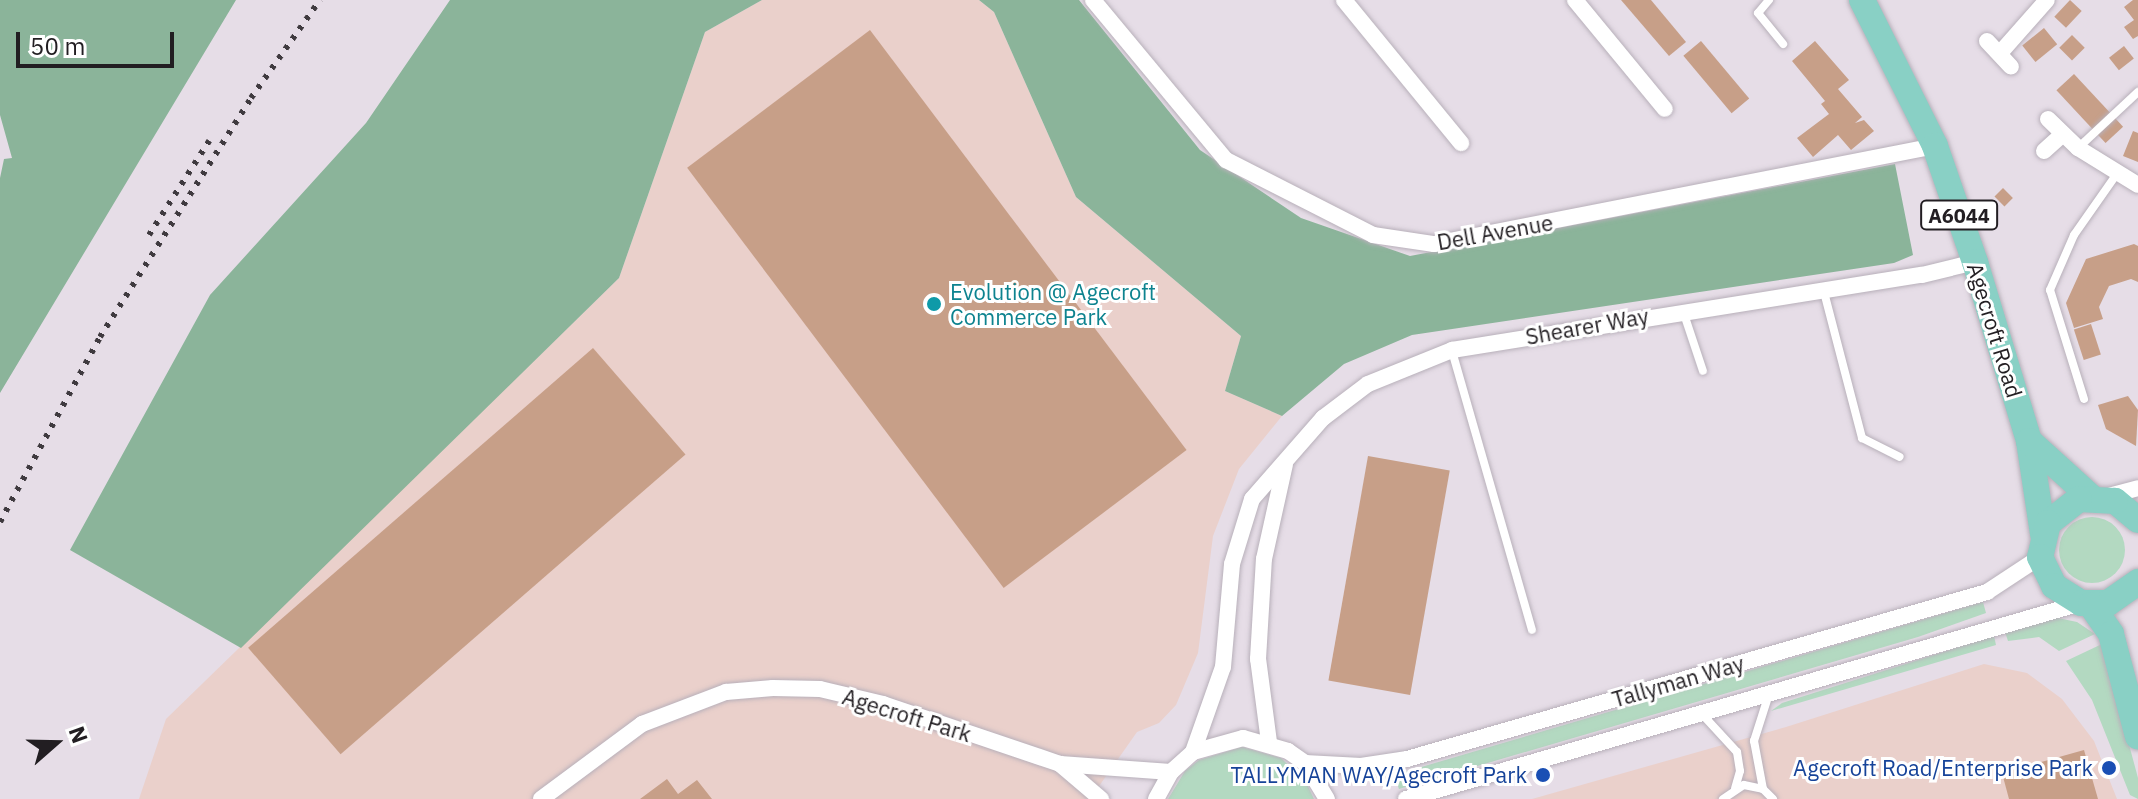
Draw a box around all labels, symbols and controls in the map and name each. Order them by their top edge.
scale bar [20,16,178,66]
text: 50 m [30,30,85,62]
road number: A6044 [1919,199,1999,231]
street label: Dell Avenue [1435,209,1555,255]
street label: Agecroft Road [1962,259,2028,401]
place label: Evolution @ Agecroft Commerce Park [950,278,1156,330]
marker: Evolution @ Agecroft Commerce Park [925,295,943,313]
street label: Shearer Way [1523,302,1651,350]
street label: Tallyman Way [1609,650,1747,712]
street label: Agecroft Park [839,683,975,747]
north arrow [16,703,96,783]
text: N [63,722,95,747]
place label: Agecroft Road/Enterprise Park [1793,755,2093,781]
marker: Agecroft Road/Enterprise Park [2100,759,2118,777]
place label: TALLYMAN WAY/Agecroft Park [1231,762,1527,788]
marker: TALLYMAN WAY/Agecroft Park [1534,766,1552,784]

